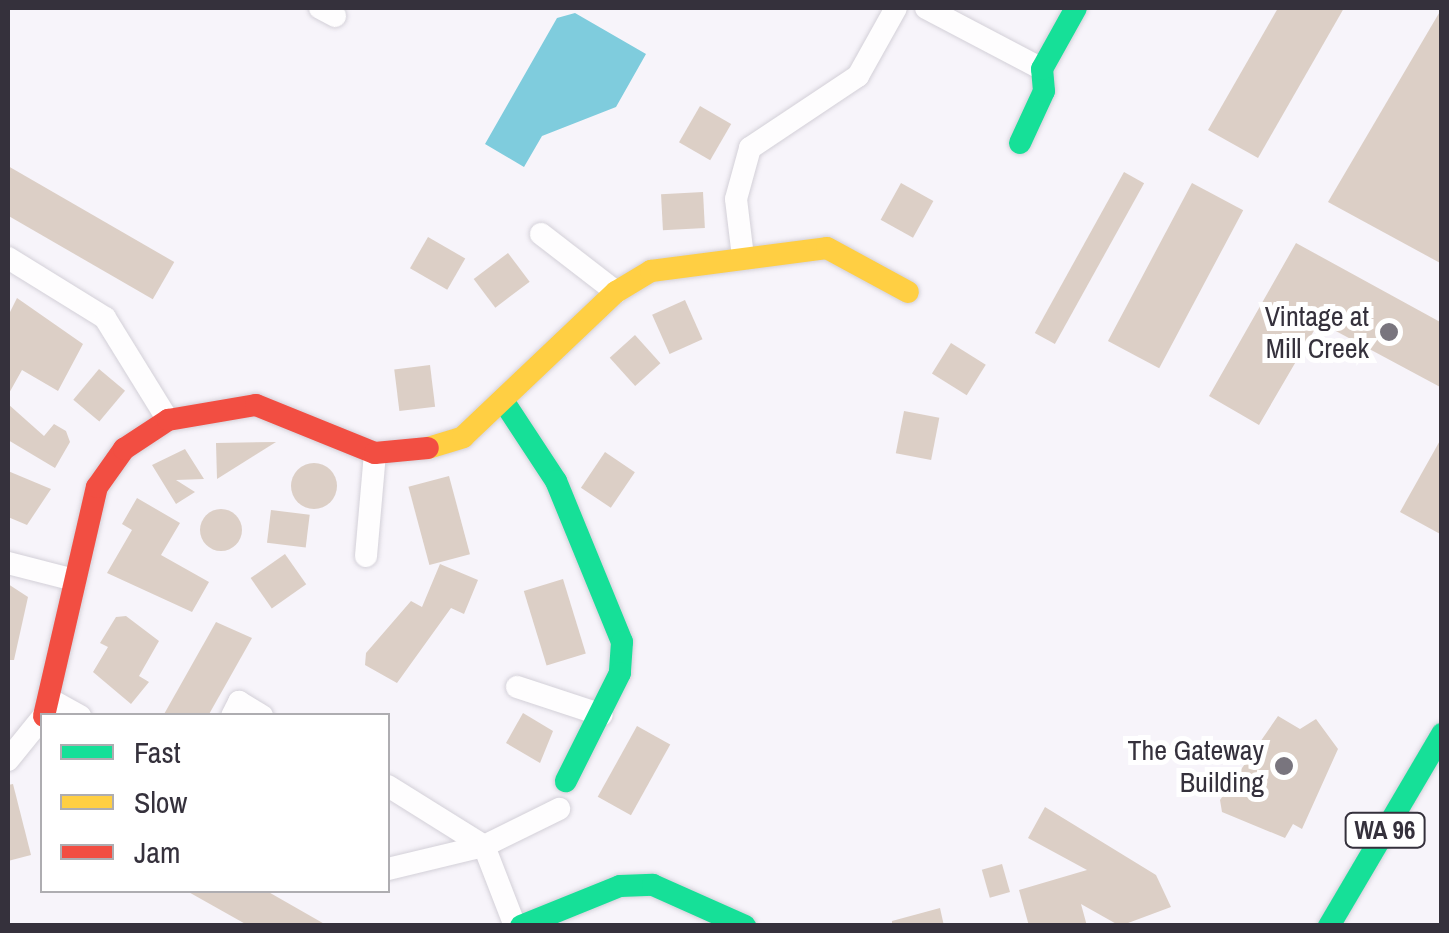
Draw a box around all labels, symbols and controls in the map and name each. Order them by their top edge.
place label: Vintage at Mill Creek [1265,299,1369,365]
marker: Vintage at Mill Creek [1378,321,1400,343]
legend [40,713,390,893]
text: Fast [134,732,181,772]
place label: The Gateway Building [1127,733,1264,799]
marker: The Gateway Building [1273,755,1295,777]
text: Slow [134,782,187,822]
road number: WA 96 [1342,810,1428,850]
text: Jam [134,832,180,872]

